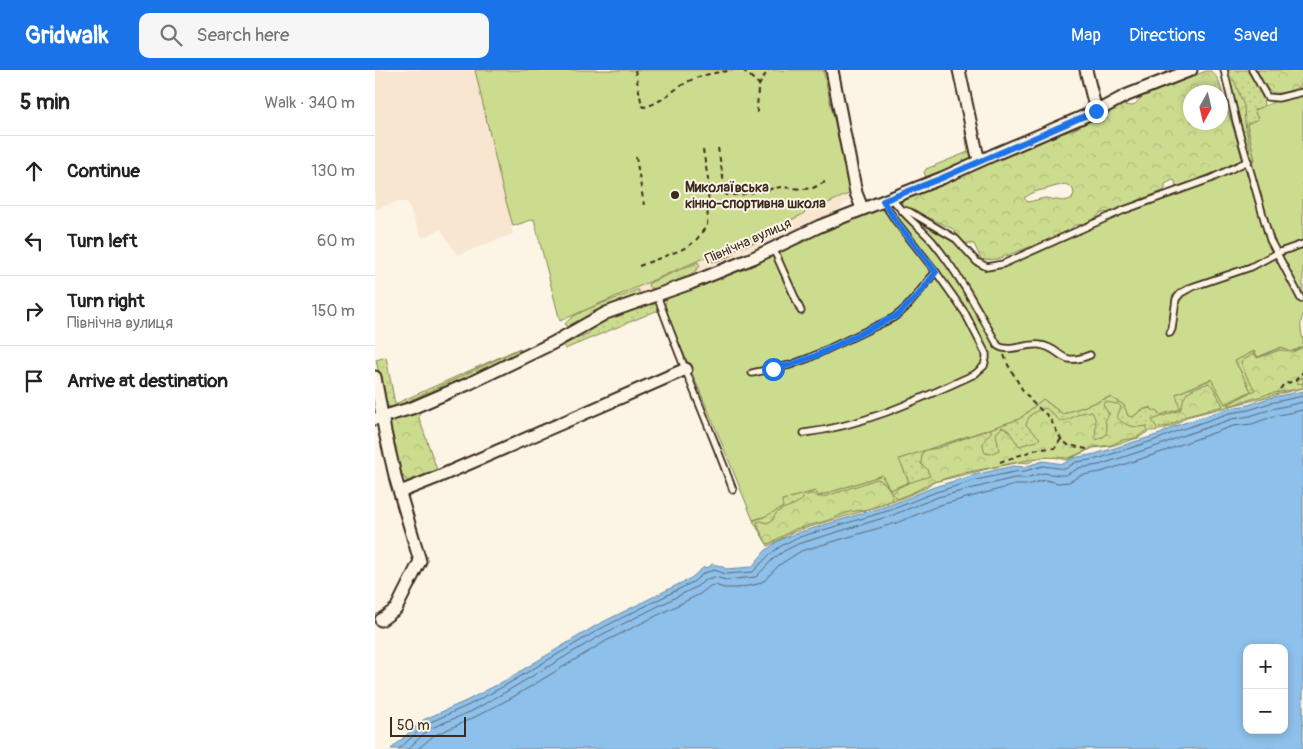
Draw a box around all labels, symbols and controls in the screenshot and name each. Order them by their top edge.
search box [139,13,489,58]
text: Gridwalk [25,21,109,50]
icon: search [157,21,185,49]
text: Search here [197,23,289,47]
text: Map [1071,24,1101,47]
text: Directions [1129,24,1205,47]
text: Saved [1233,24,1278,47]
north arrow [1183,85,1228,130]
text: 5 min [20,89,70,116]
text: Walk · 340 m [264,93,355,113]
route end [1085,100,1108,123]
icon: ahead [20,157,48,185]
text: Continue [67,159,140,183]
text: 130 m [311,161,355,181]
place label: Миколаївська кінно-спортивна школа [685,179,826,212]
marker: Миколаївська кінно-спортивна школа [669,189,681,201]
street label: Північна вулиця [702,214,794,268]
icon: left [20,227,48,255]
text: Turn left [67,229,137,253]
text: 60 m [317,231,355,251]
text: Turn right [67,289,145,313]
icon: right [20,297,48,325]
text: 150 m [311,301,355,321]
text: Північна вулиця [67,313,173,333]
route start [762,358,785,381]
icon: arrive [20,367,48,395]
text: Arrive at destination [67,369,228,393]
map controls [1243,644,1288,734]
button: + [1243,644,1288,689]
button: − [1243,689,1288,734]
scale bar [390,714,466,737]
text: 50 m [397,717,430,734]

